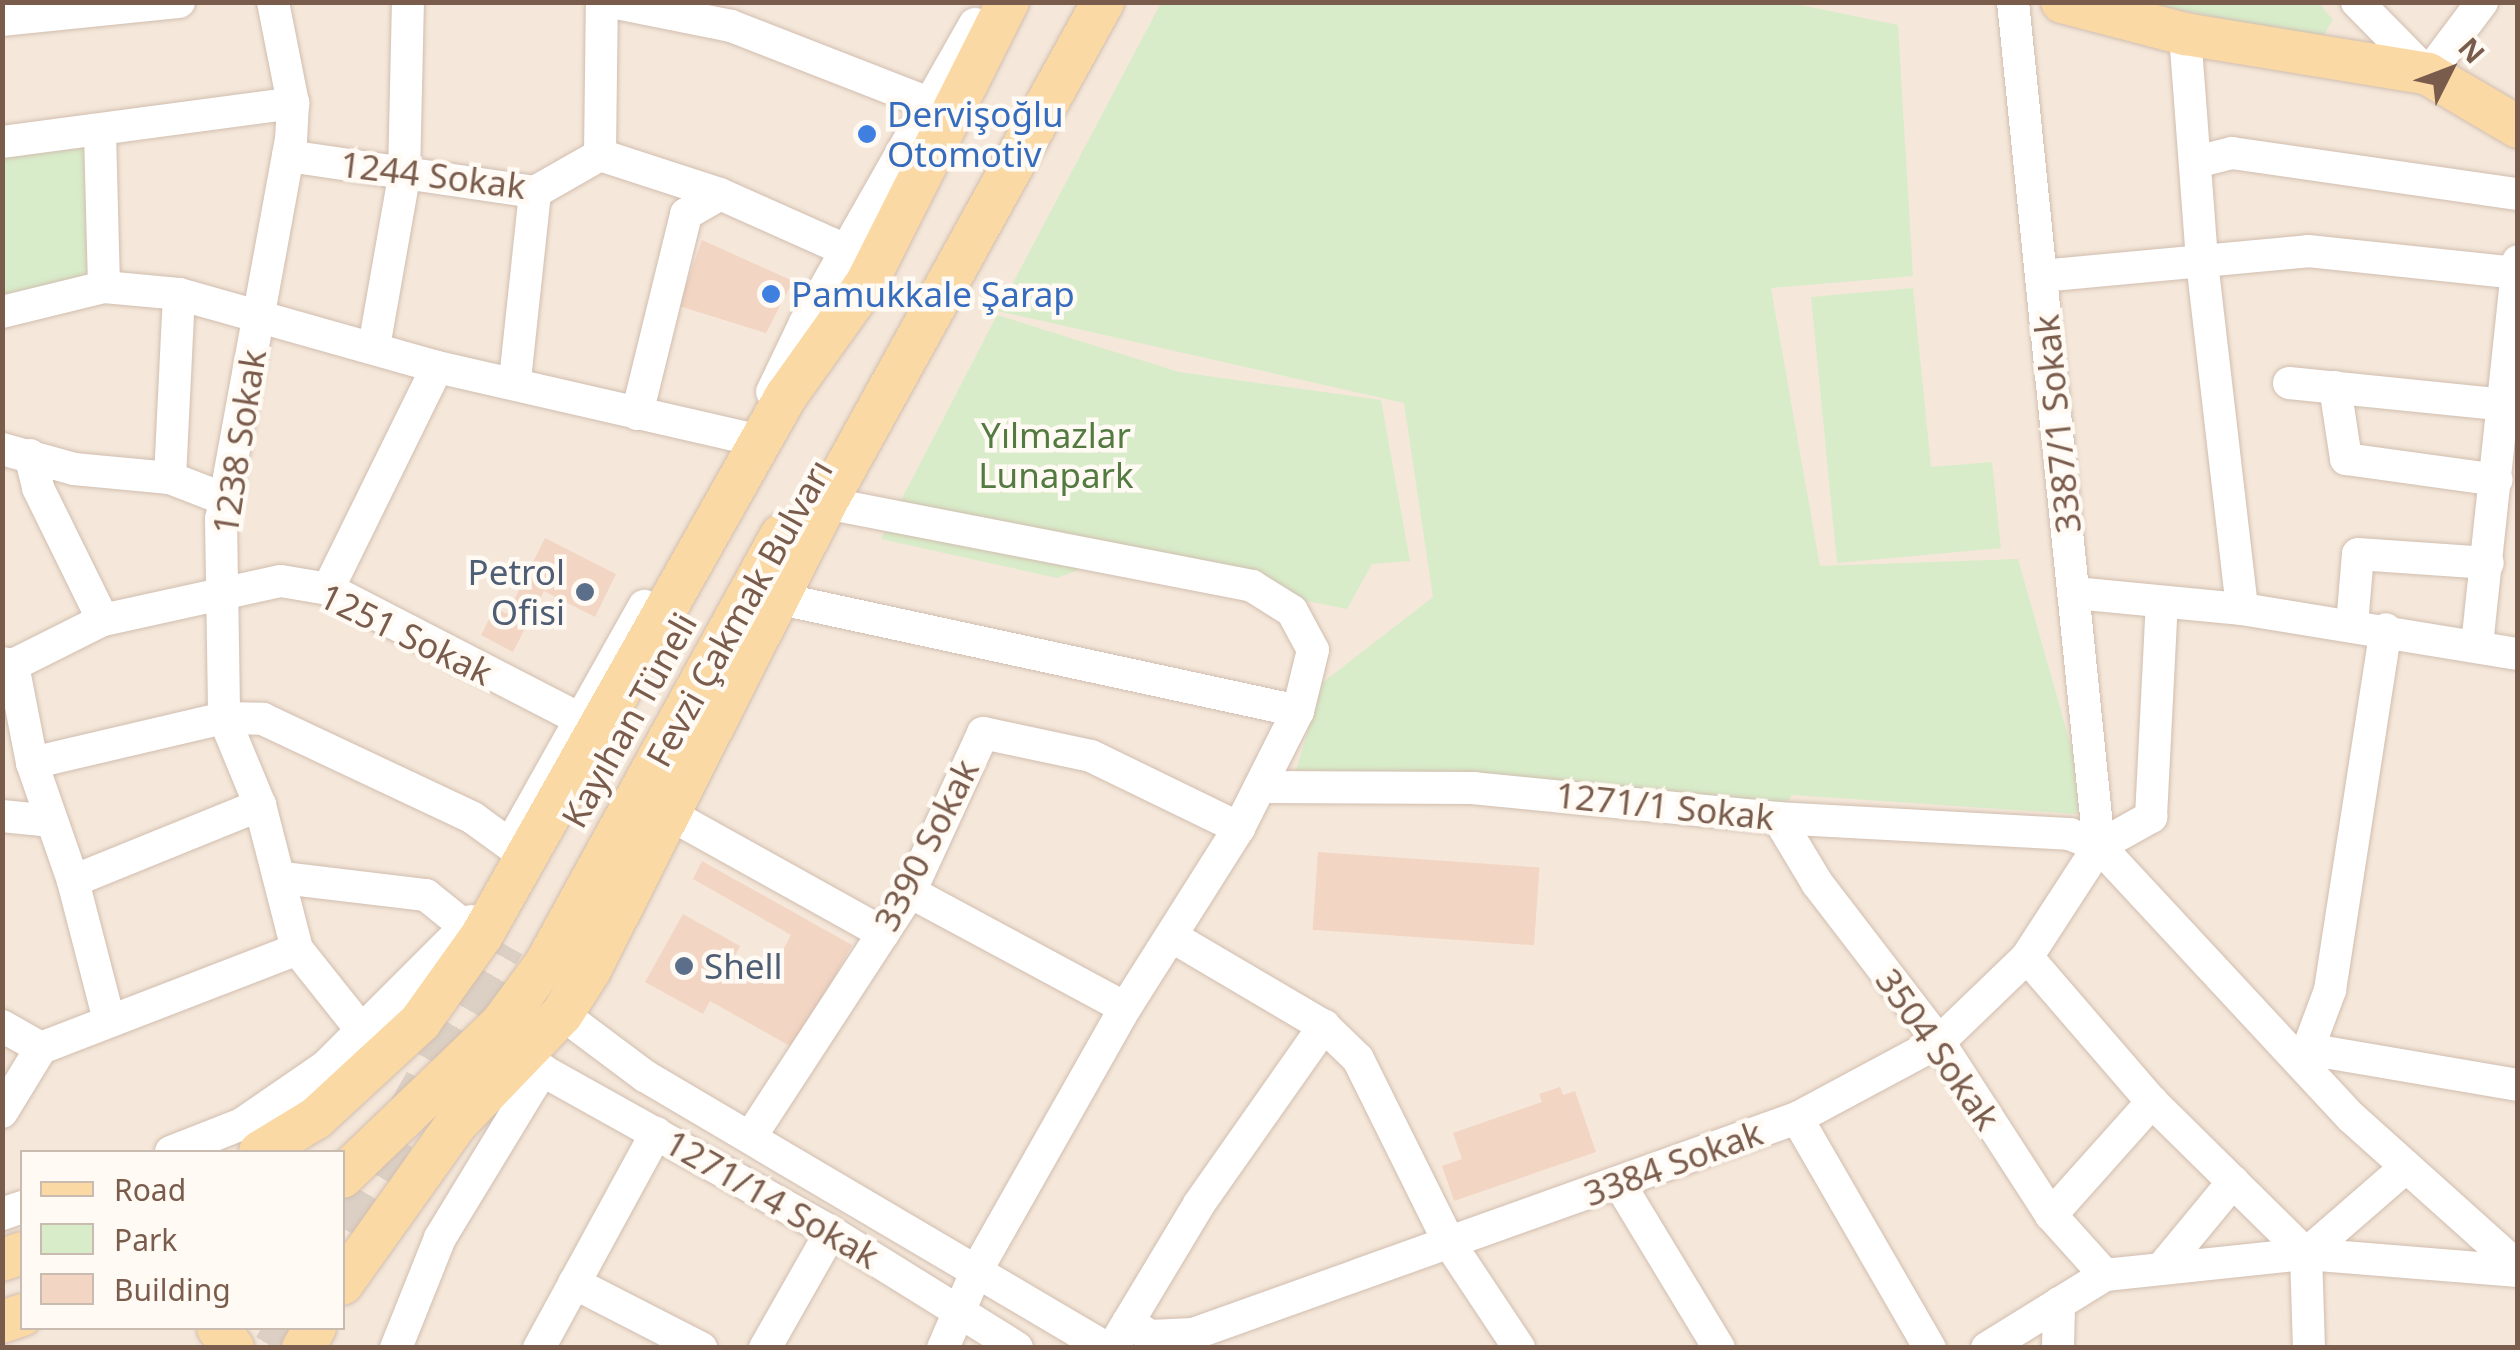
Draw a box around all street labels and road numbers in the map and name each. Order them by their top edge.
street label: 1244 Sokak [338,143,528,207]
street label: 3387/1 Sokak [2025,313,2089,535]
street label: 1238 Sokak [204,347,274,537]
street label: Fevzi Çakmak Bulvarı [637,452,841,774]
street label: 1251 Sokak [313,574,499,694]
street label: Kayıhan Tüneli [553,605,705,835]
street label: 3390 Sokak [865,752,987,938]
street label: 1271/1 Sokak [1554,774,1776,838]
street label: 3504 Sokak [1867,961,2009,1137]
street label: 3384 Sokak [1578,1111,1768,1215]
street label: 1271/14 Sokak [658,1121,886,1277]

